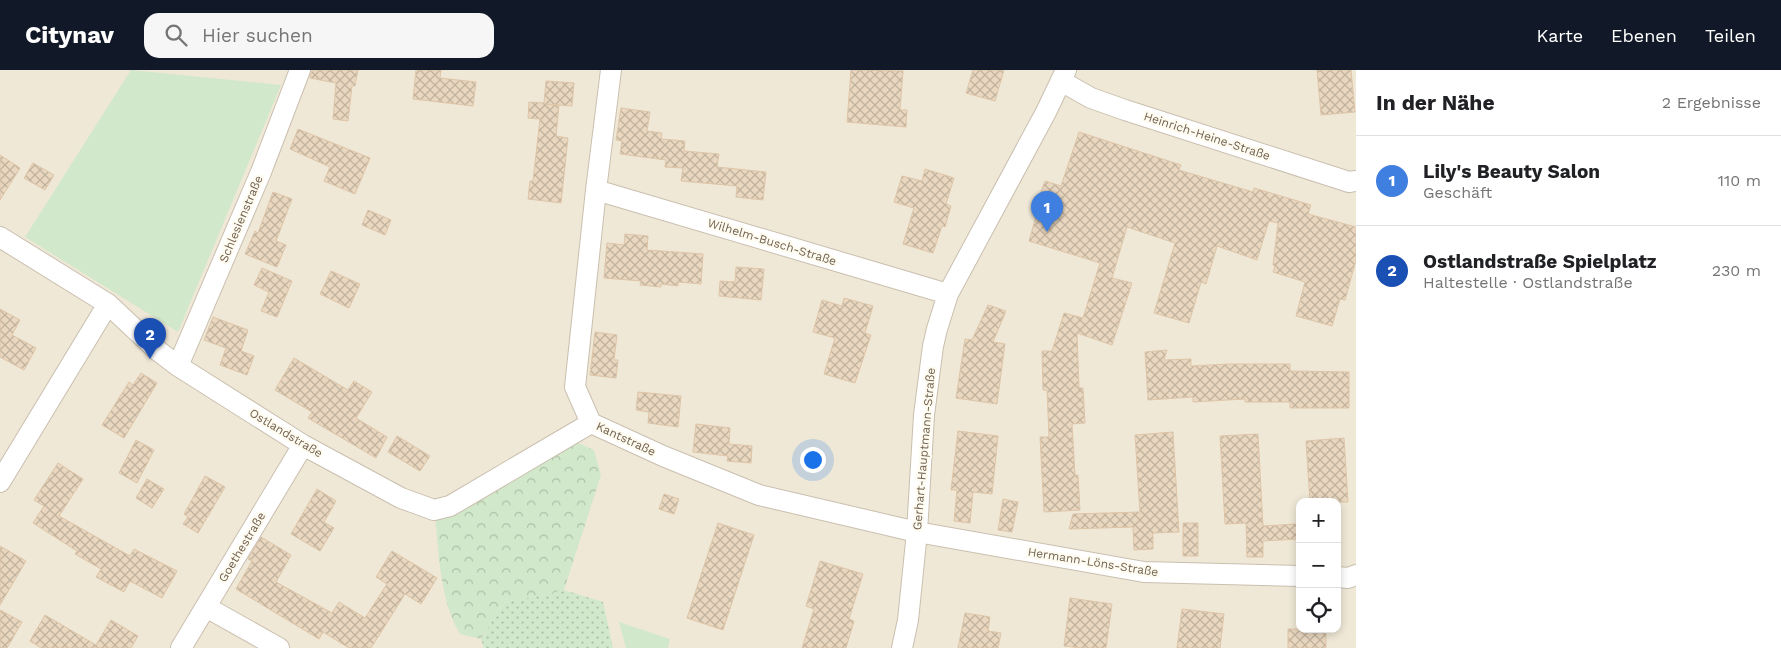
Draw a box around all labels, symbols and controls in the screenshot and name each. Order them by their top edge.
search box [144,13,494,58]
text: Citynav [25,21,114,49]
icon: search [162,21,190,49]
text: Hier suchen [202,24,313,47]
text: Karte [1537,25,1583,46]
text: Ebenen [1611,25,1677,46]
text: Teilen [1705,25,1756,46]
text: In der Nähe [1376,90,1495,115]
text: 2 Ergebnisse [1662,93,1761,112]
street label: Heinrich-Heine-Straße [1142,109,1272,163]
text: Lily's Beauty Salon [1423,160,1600,183]
text: 1 [1389,171,1395,190]
text: 110 m [1718,171,1761,190]
street label: Schlesienstraße [216,173,266,265]
text: Geschäft [1423,183,1492,202]
pin: 1 [1031,191,1063,232]
street label: Wilhelm-Busch-Straße [706,216,838,268]
text: Ostlandstraße Spielplatz [1423,250,1657,273]
text: 2 [1387,261,1397,280]
text: 230 m [1712,261,1761,280]
text: Haltestelle · Ostlandstraße [1423,273,1633,292]
pin: 2 [134,318,166,359]
street label: Gerhart-Hauptmann-Straße [910,367,938,531]
street label: Ostlandstraße [247,406,325,460]
street label: Kantstraße [594,419,658,459]
your location [800,447,826,473]
map controls [1296,498,1341,633]
button: + [1296,498,1341,543]
street label: Goethestraße [216,509,268,585]
button: − [1296,543,1341,588]
street label: Hermann-Löns-Straße [1027,545,1159,579]
button: locate [1296,588,1341,633]

